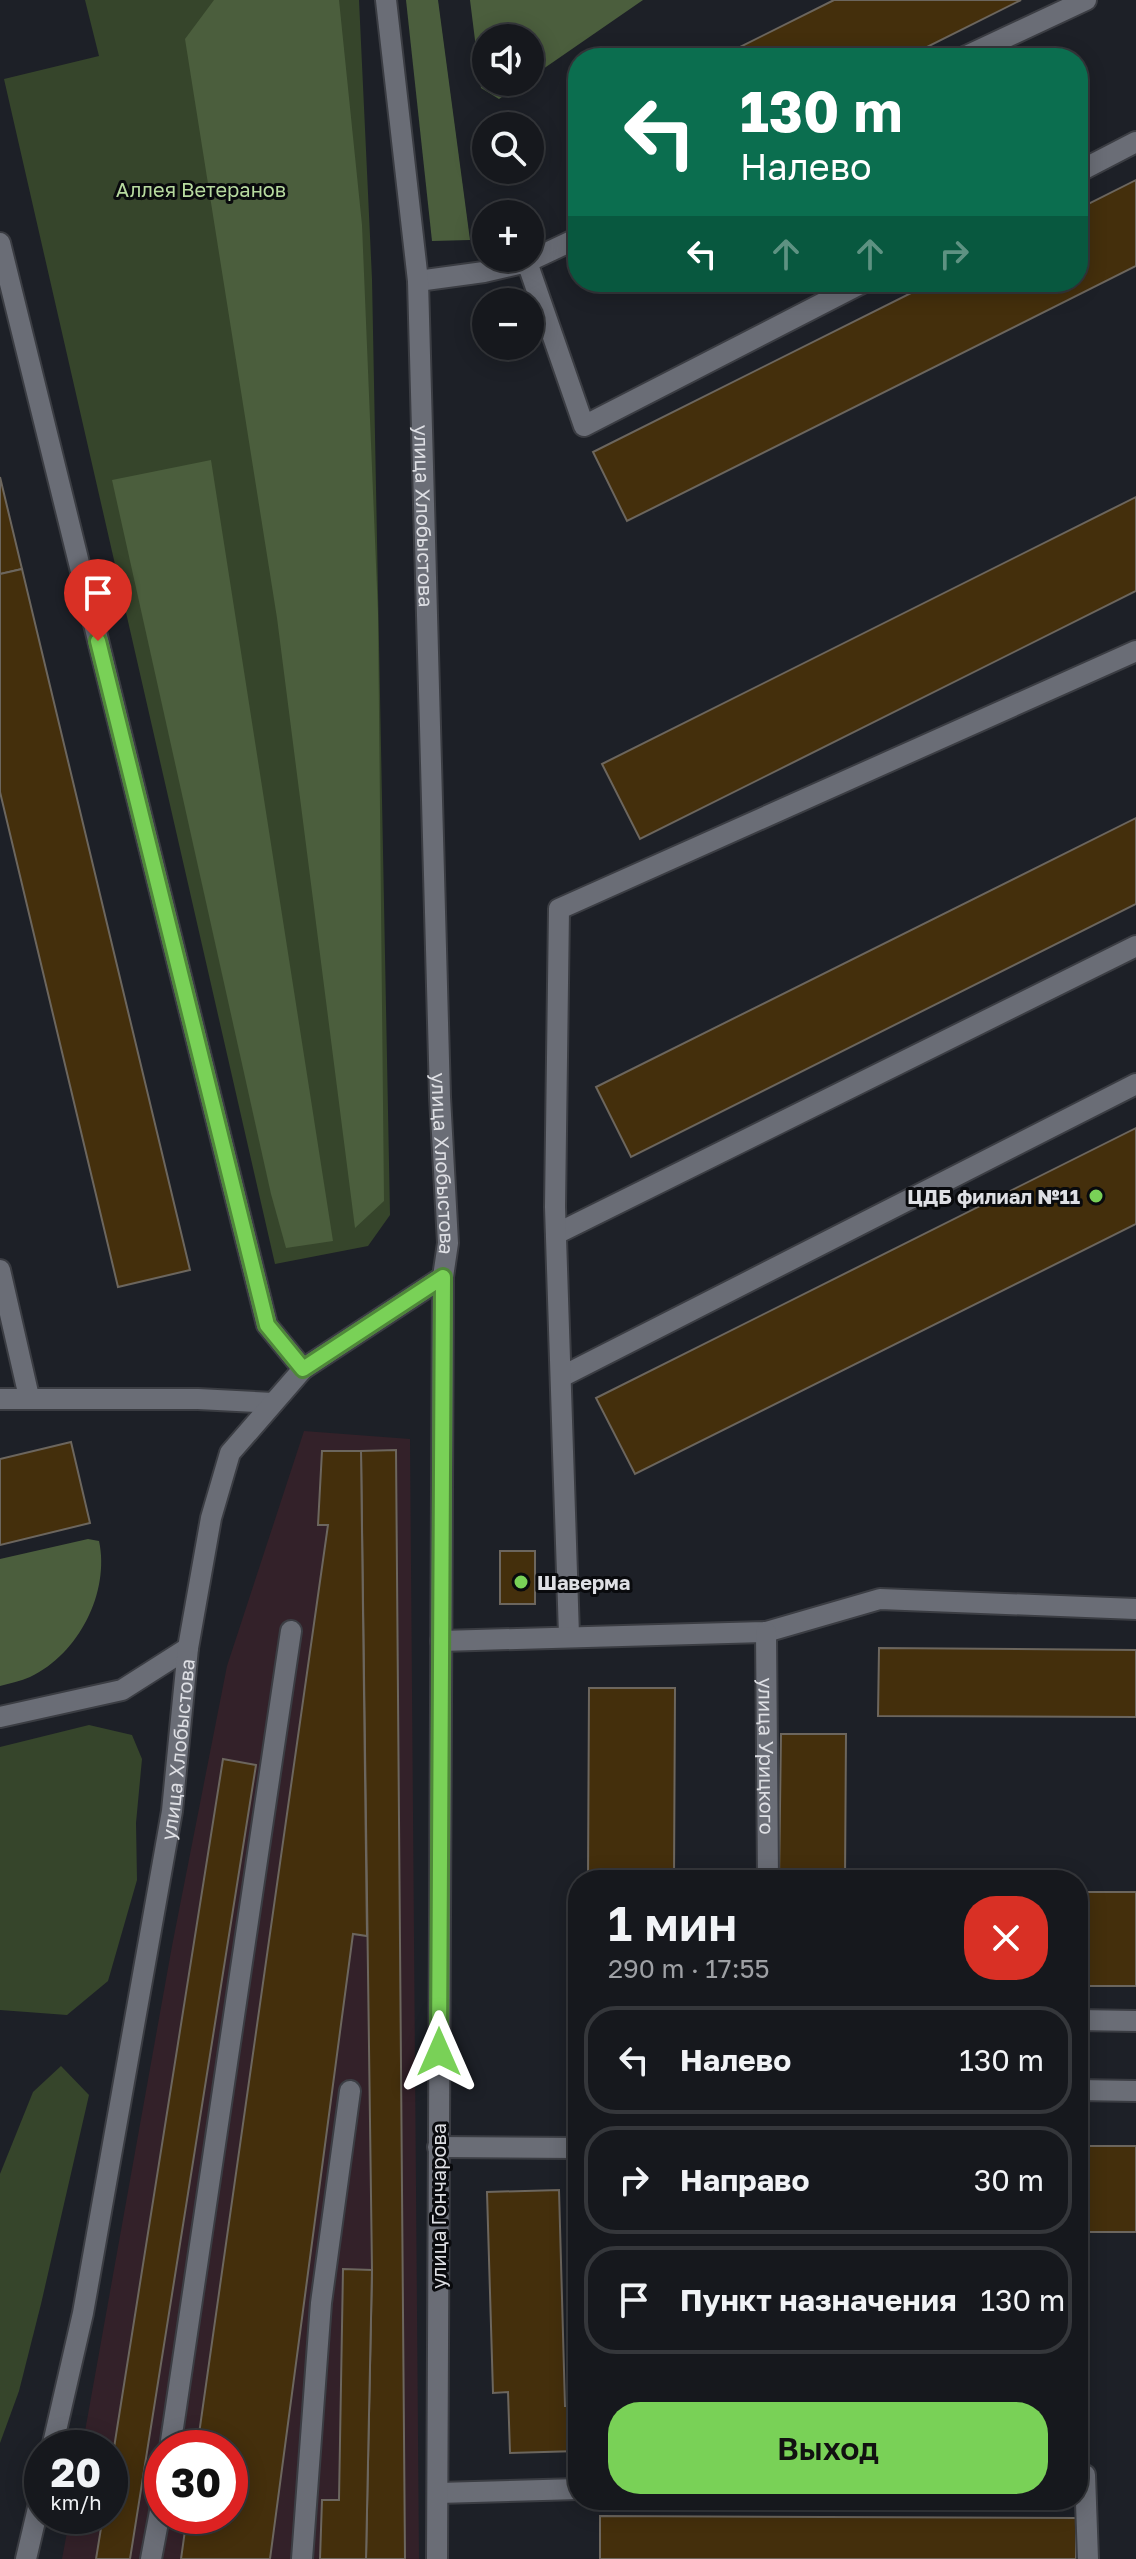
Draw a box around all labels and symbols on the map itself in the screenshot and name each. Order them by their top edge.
park label: Аллея Ветеранов [116,177,286,201]
street label: улица Хлобыстова [410,425,439,608]
pin [64,559,132,641]
street label: улица Хлобыстова [427,1072,460,1257]
place label: ЦДБ филиал №11 [907,1184,1080,1208]
marker: ЦДБ филиал №11 [1087,1187,1105,1205]
place label: Шаверма [537,1570,630,1594]
marker: Шаверма [512,1573,530,1591]
street label: улица Хлобыстова [155,1658,199,1842]
street label: улица Урицкого [754,1677,780,1835]
position arrow [397,2010,481,2094]
street label: улица Гончарова [426,2123,450,2289]
speed limit sign: 30 [144,2430,248,2534]

